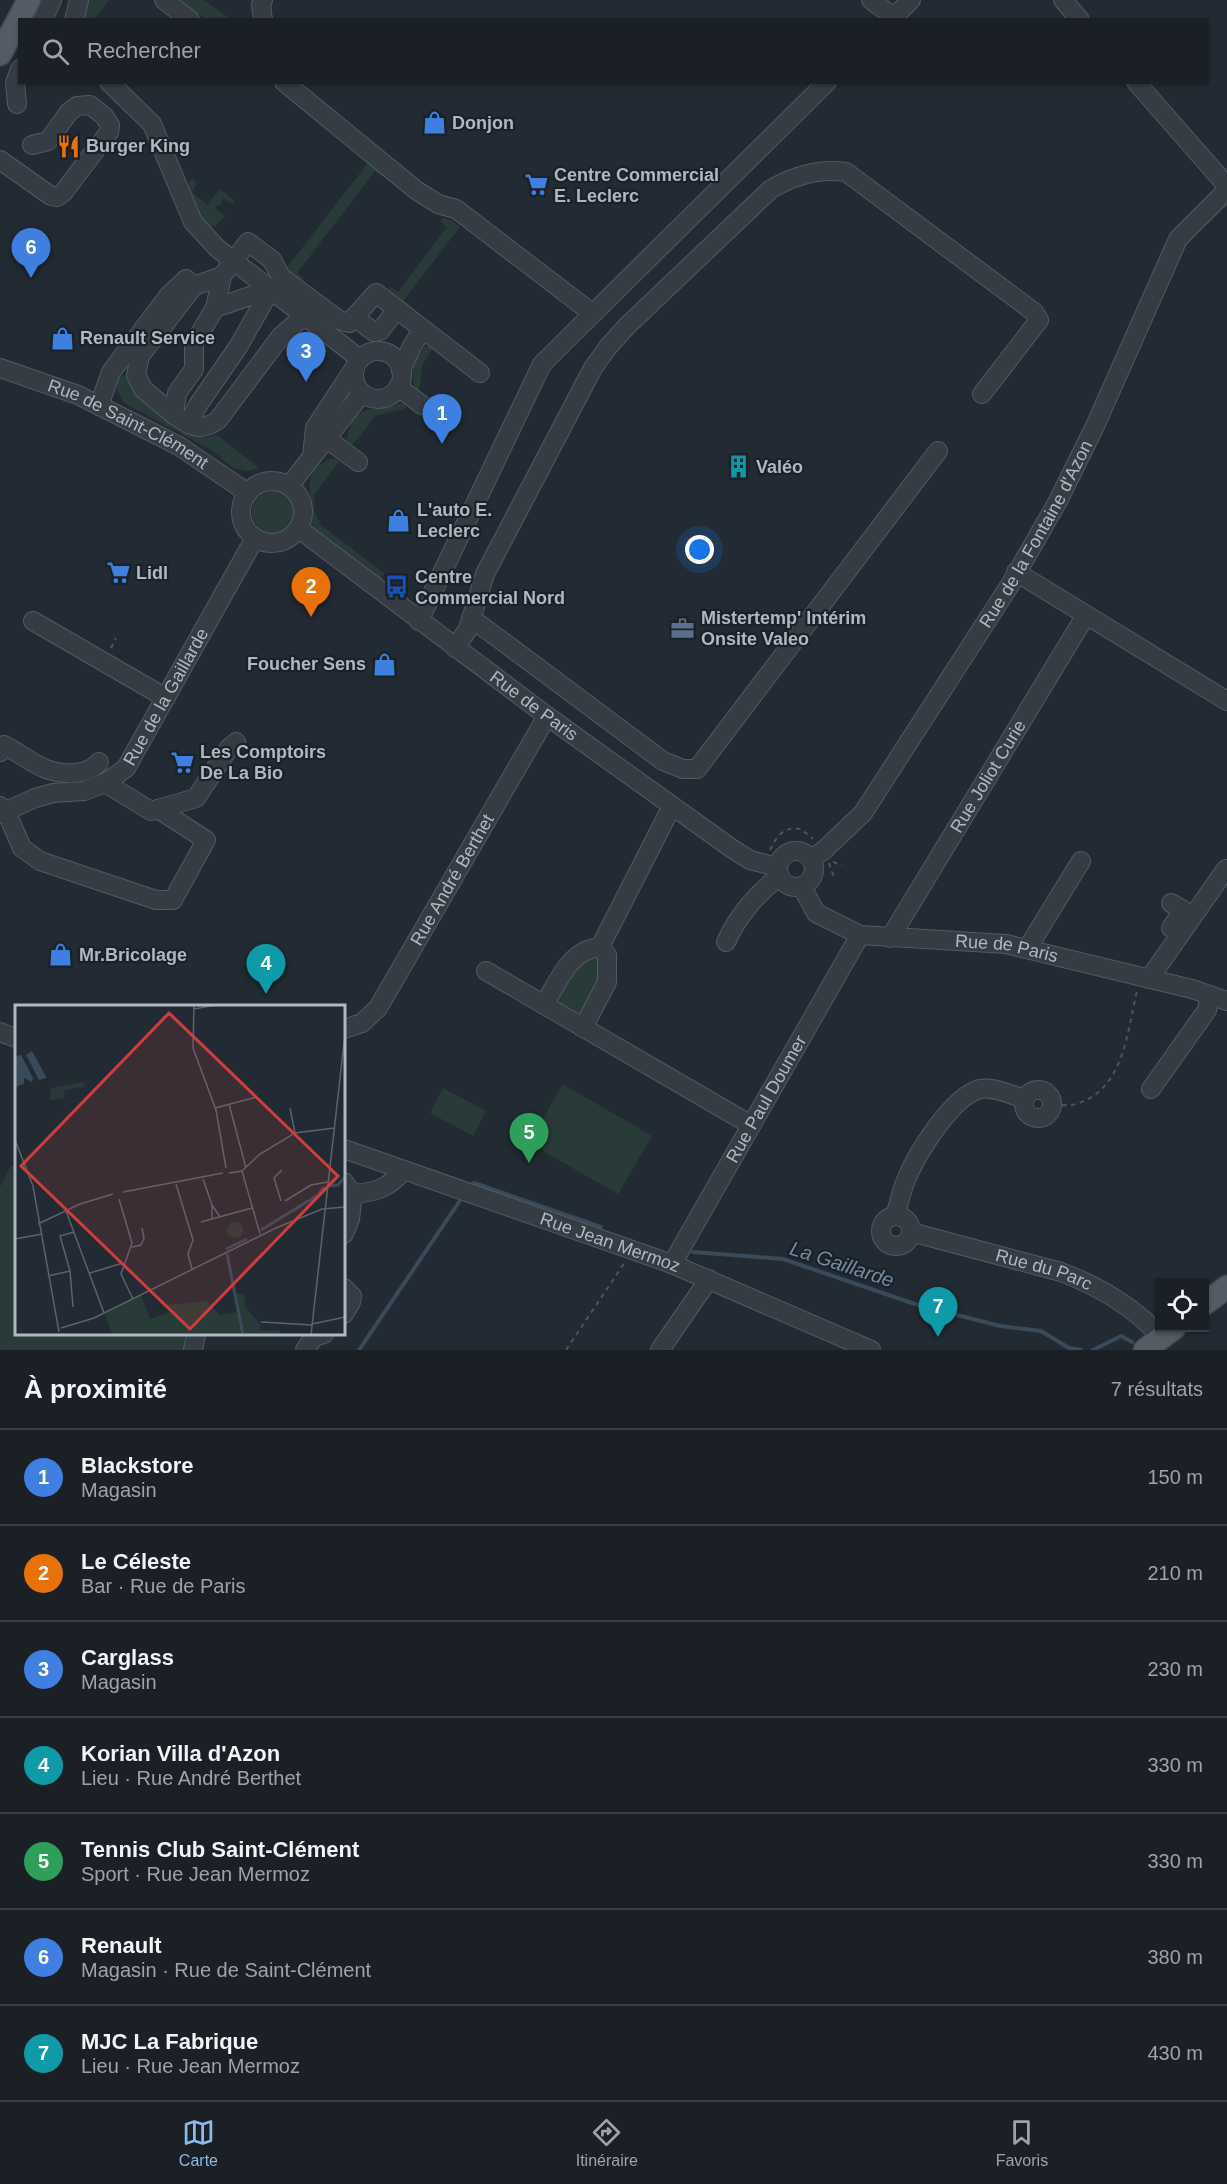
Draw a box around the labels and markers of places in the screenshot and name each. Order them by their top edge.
shop icon: Donjon [421,110,447,136]
place label: Donjon [452,113,514,133]
restaurant icon: Burger King [55,133,81,159]
place label: Burger King [86,136,190,156]
place label: Centre Commercial E. Leclerc [554,165,719,206]
supermarket icon: Centre Commercial E. Leclerc [523,172,549,198]
pin: 6 [12,228,51,278]
shop icon: Renault Service [49,325,75,351]
place label: Renault Service [80,328,215,348]
pin: 3 [286,332,326,382]
pin: 1 [422,394,462,444]
building icon: Valéo [725,454,751,480]
place label: Valéo [756,457,803,477]
place label: L'auto E. Leclerc [417,500,492,541]
shop icon: L'auto E. Leclerc [386,507,412,533]
supermarket icon: Lidl [105,560,131,586]
place label: Lidl [136,563,168,583]
place label: Centre Commercial Nord [415,567,565,608]
pin: 2 [292,568,330,617]
bus stop icon: Centre Commercial Nord [384,574,410,600]
place label: Mistertemp' Intérim Onsite Valeo [701,608,866,649]
office icon: Mistertemp' Intérim Onsite Valeo [670,615,696,641]
shop icon: Foucher Sens [371,651,397,677]
place label: Foucher Sens [247,654,366,674]
place label: Les Comptoirs De La Bio [200,742,326,783]
supermarket icon: Les Comptoirs De La Bio [169,749,195,775]
shop icon: Mr.Bricolage [48,942,74,968]
pin: 4 [246,944,286,994]
place label: Mr.Bricolage [79,945,187,965]
pin: 5 [510,1114,548,1163]
pin: 7 [918,1288,958,1337]

